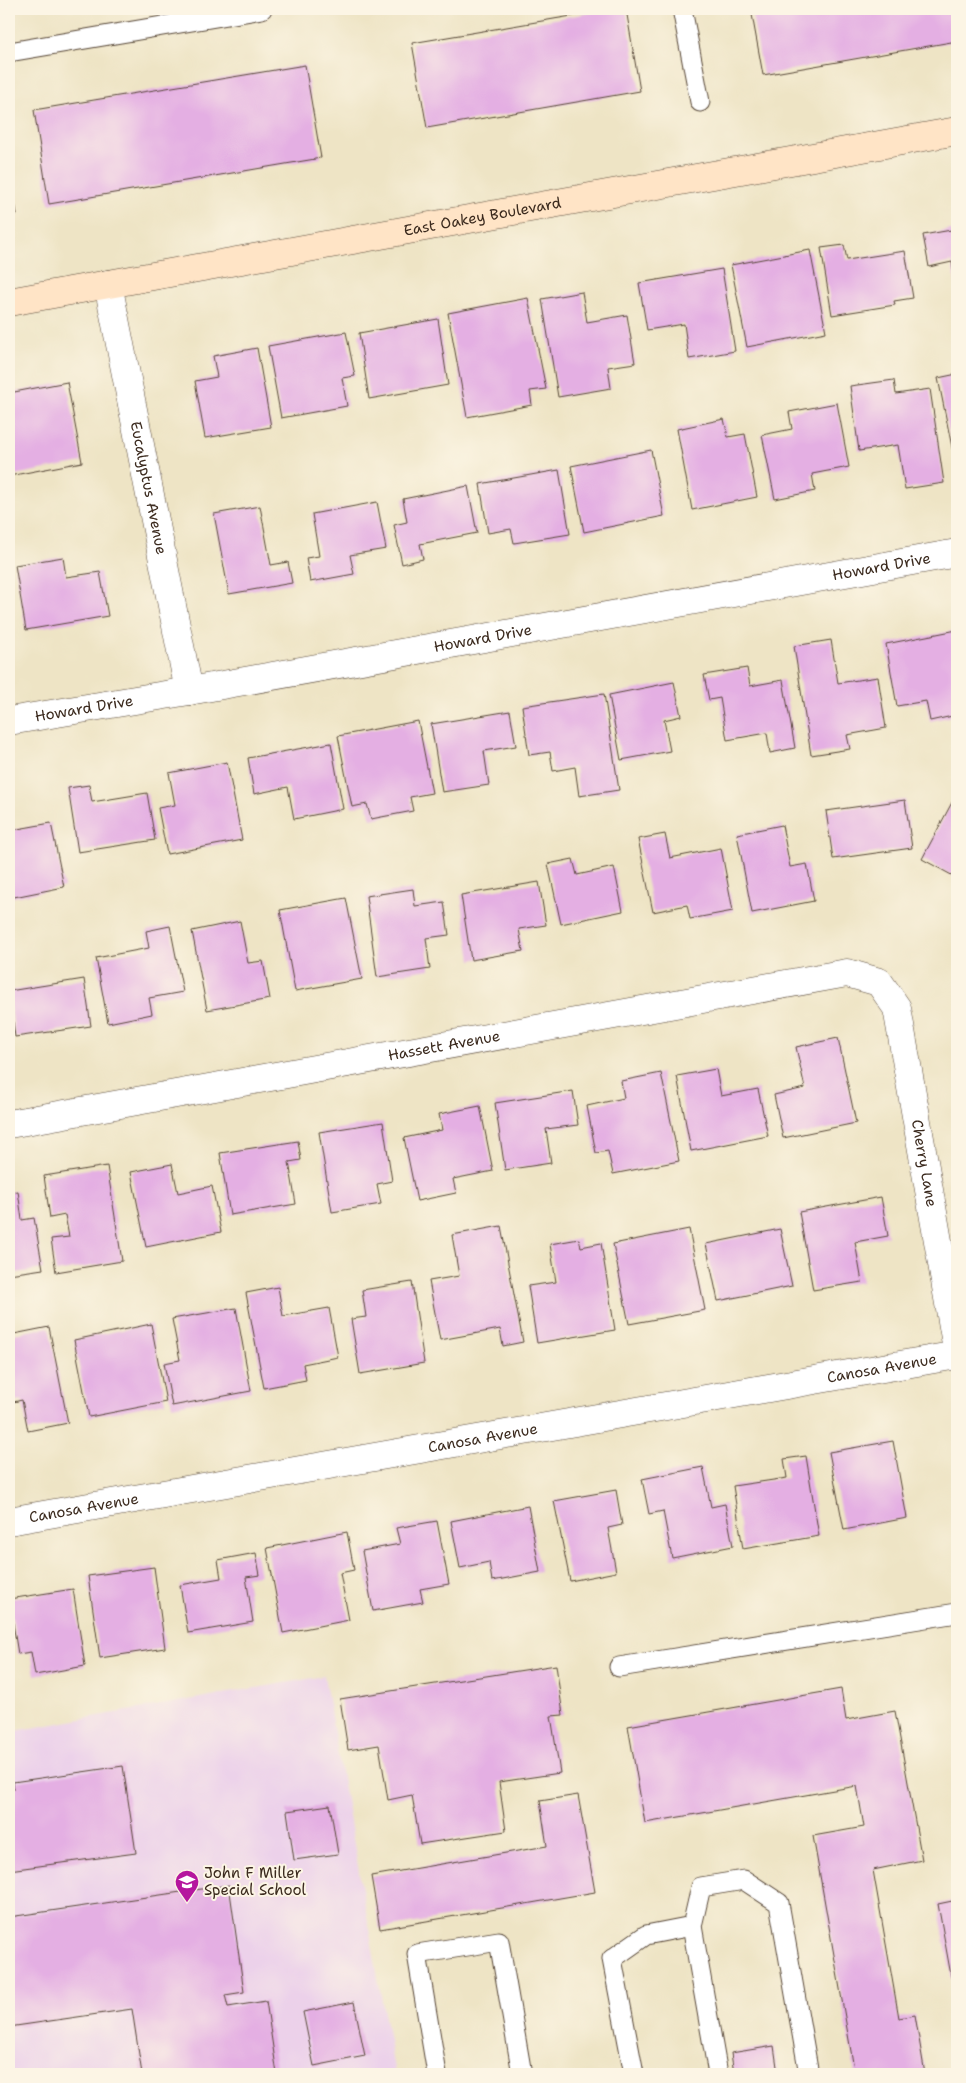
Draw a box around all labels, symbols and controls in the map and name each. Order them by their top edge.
street label: East Oakey Boulevard [402,193,563,241]
street label: Eucalyptus Avenue [126,420,172,556]
street label: Howard Drive [831,548,932,585]
street label: Howard Drive [432,620,534,657]
street label: Howard Drive [33,690,135,727]
street label: Hassett Avenue [386,1026,502,1066]
street label: Cherry Lane [907,1118,942,1209]
street label: Canosa Avenue [825,1349,938,1388]
street label: Canosa Avenue [426,1419,539,1457]
street label: Canosa Avenue [27,1488,140,1527]
place label: John F Miller Special School [204,1863,307,1900]
school or university icon: John F Miller Special School [174,1869,200,1903]

